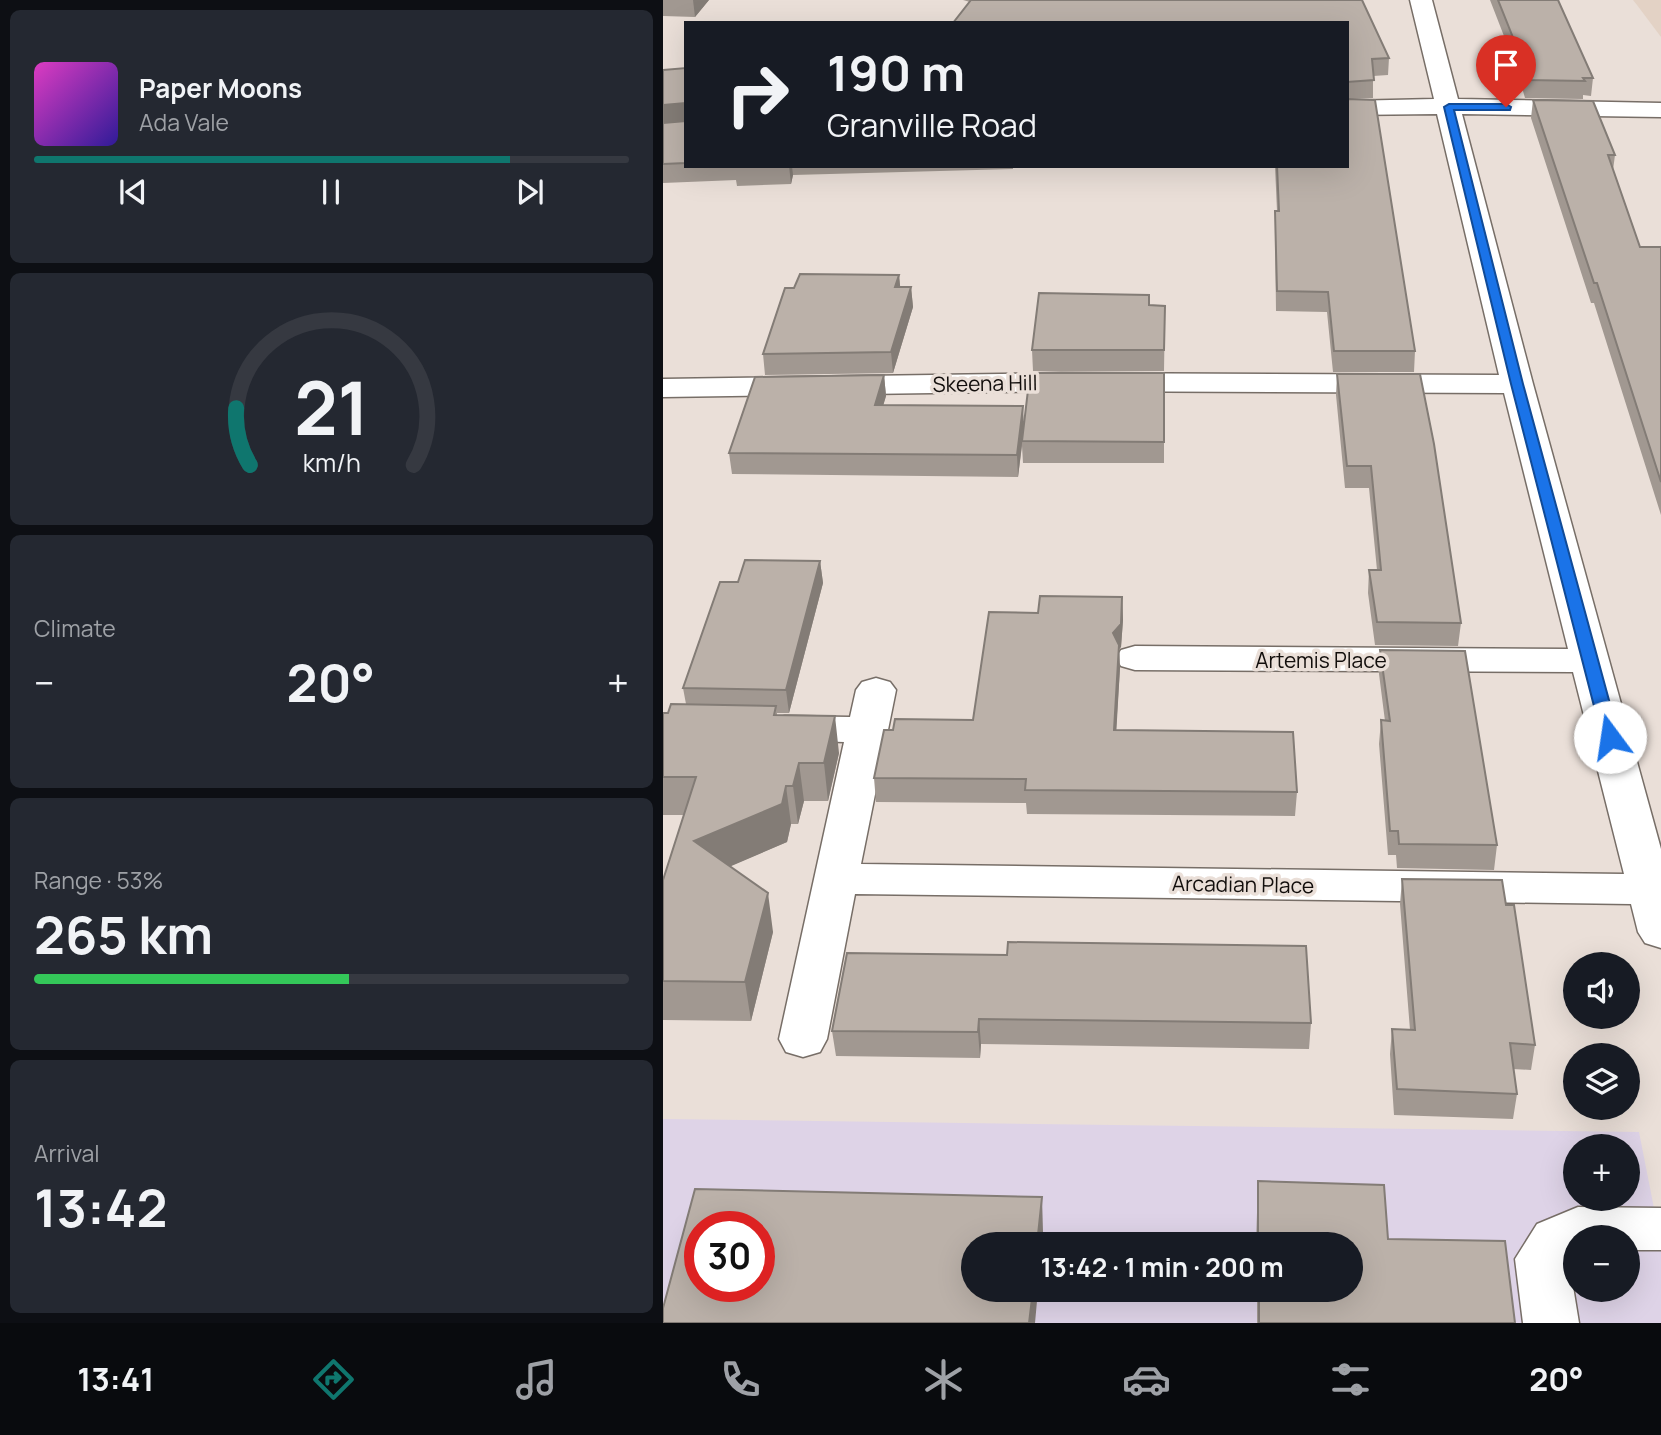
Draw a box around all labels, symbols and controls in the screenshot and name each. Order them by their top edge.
pin [1476,35,1536,107]
text: 190 m [827,39,965,106]
icon: arrive [1487,46,1525,84]
icon: right [712,49,803,140]
text: Paper Moons [139,70,302,106]
text: Granville Road [827,103,1037,147]
text: Ada Vale [139,106,229,138]
icon: previous [114,173,152,211]
icon: pause [312,173,350,211]
icon: next [511,173,549,211]
text: 21 [294,357,369,457]
street label: Skeena Hill [932,368,1038,398]
text: km/h [302,445,361,480]
text: Climate [34,612,116,644]
street label: Artemis Place [1255,646,1387,674]
text: 20° [287,647,375,718]
text: − [34,656,55,708]
text: + [607,656,629,708]
position arrow [1573,700,1647,774]
text: Range · 53% [34,864,163,896]
street label: Arcadian Place [1172,869,1314,899]
text: 265 km [34,899,213,970]
map controls [1563,952,1640,1302]
button: sound [1563,952,1640,1029]
button: layers [1563,1043,1640,1120]
button: + [1563,1134,1640,1211]
text: Arrival [34,1137,100,1169]
text: 13:42 [34,1172,167,1243]
speed limit sign: 30 [684,1211,775,1302]
button: − [1563,1225,1640,1302]
text: 13:42 · 1 min · 200 m [1040,1249,1284,1285]
icon: directions [309,1355,358,1404]
icon: music [512,1355,561,1404]
icon: phone [716,1355,765,1404]
icon: climate [919,1355,968,1404]
icon: car [1122,1355,1171,1404]
icon: filters [1326,1355,1375,1404]
text: 13:41 [77,1357,154,1401]
text: 20° [1529,1357,1584,1401]

